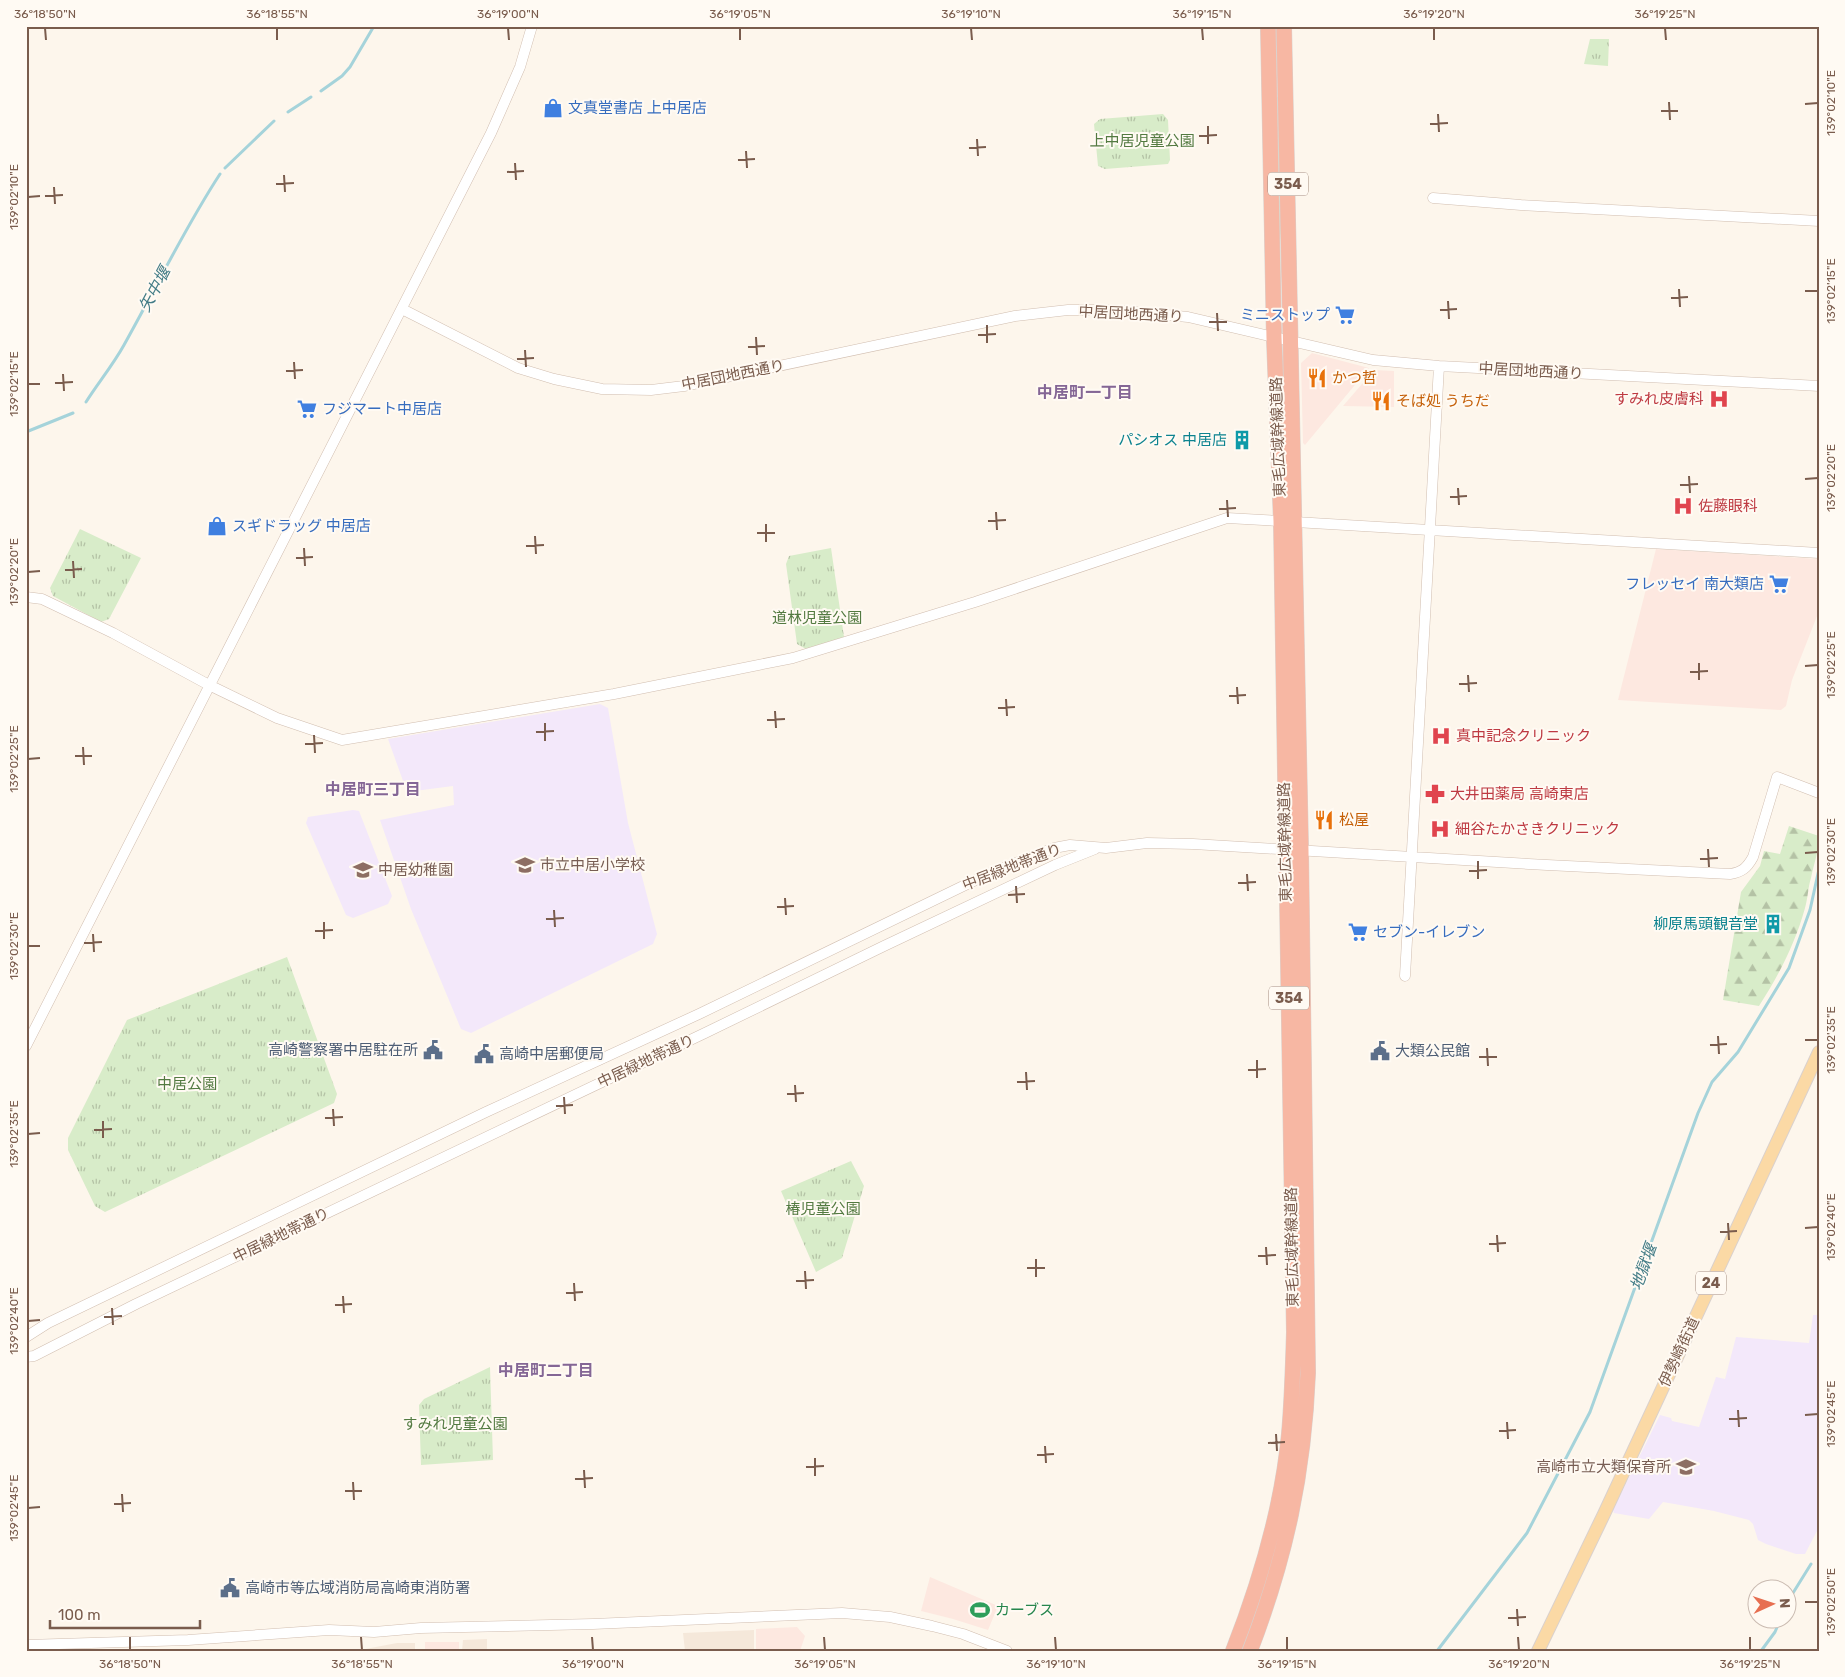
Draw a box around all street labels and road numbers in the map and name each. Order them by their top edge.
road number: 354 [1268,172,1308,195]
street label: 中居団地西通り [1078,302,1184,326]
street label: 中居団地西通り [680,356,786,394]
street label: 中居団地西通り [1478,359,1584,383]
street label: 東毛広域幹線道路 [1267,377,1289,497]
street label: 東毛広域幹線道路 [1275,782,1295,902]
street label: 中居緑地帯通り [960,840,1064,894]
road number: 354 [1269,986,1309,1010]
street label: 中居緑地帯通り [595,1031,697,1091]
street label: 東毛広域幹線道路 [1282,1187,1302,1307]
street label: 中居緑地帯通り [230,1204,332,1266]
road number: 24 [1696,1272,1726,1295]
street label: 伊勢崎街道 [1655,1314,1703,1390]

